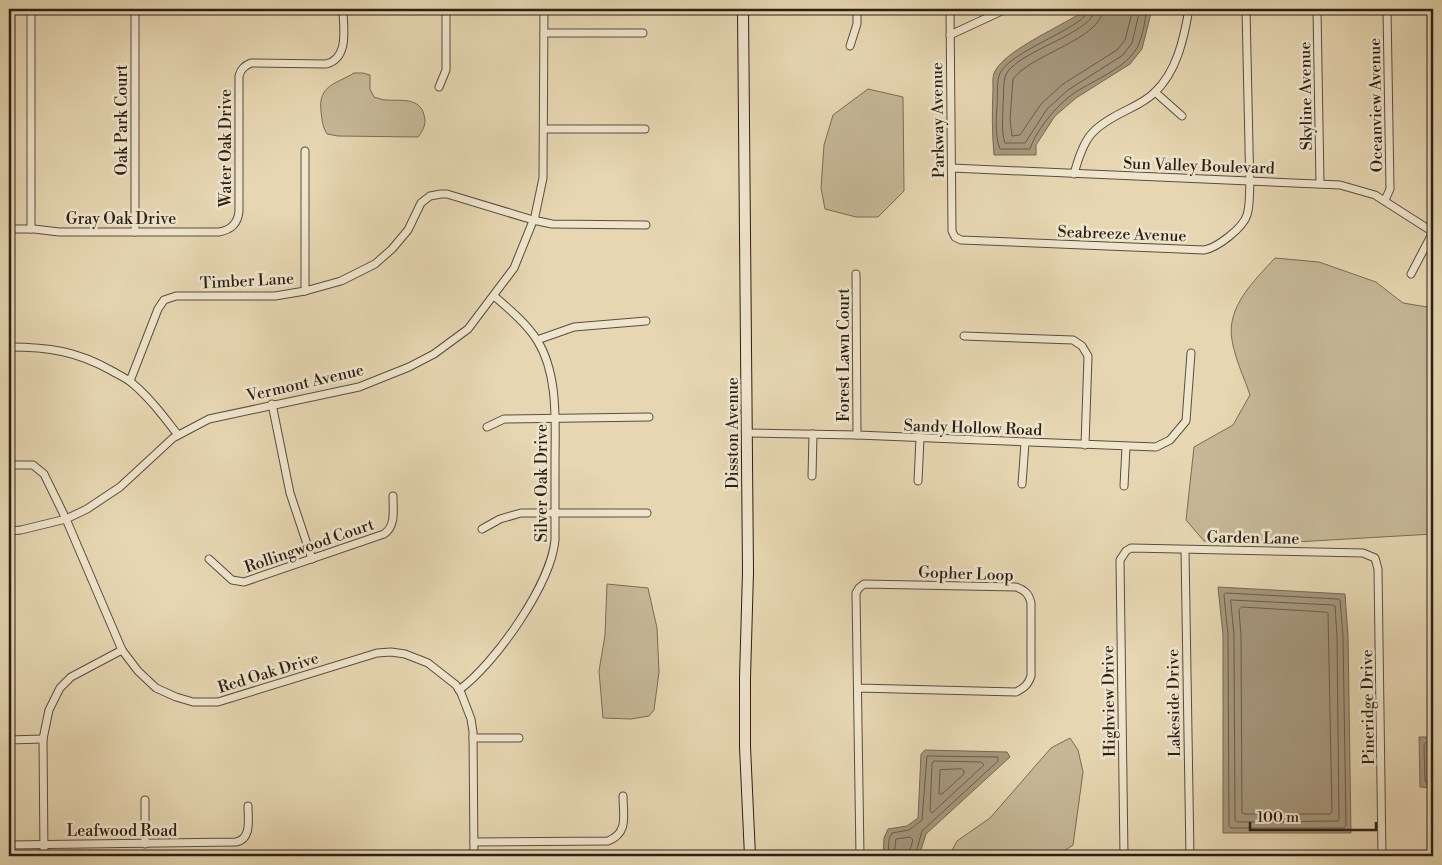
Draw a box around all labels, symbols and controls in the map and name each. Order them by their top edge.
street label: Oceanview Avenue [1365,38,1387,172]
street label: Skyline Avenue [1295,41,1317,151]
street label: Parkway Avenue [927,62,949,178]
street label: Oak Park Court [112,64,132,175]
street label: Water Oak Drive [216,89,236,208]
street label: Sun Valley Boulevard [1123,153,1275,179]
street label: Gray Oak Drive [66,209,176,229]
street label: Seabreeze Avenue [1057,222,1187,246]
street label: Timber Lane [200,269,295,293]
street label: Forest Lawn Court [834,288,854,422]
street label: Vermont Avenue [244,360,366,406]
street label: Disston Avenue [723,377,743,489]
street label: Sandy Hollow Road [903,416,1043,440]
street label: Silver Oak Drive [532,424,552,542]
street label: Rollingwood Court [242,514,377,578]
street label: Garden Lane [1206,527,1300,549]
street label: Gopher Loop [918,562,1014,586]
street label: Highview Drive [1098,645,1120,757]
street label: Red Oak Drive [215,648,321,698]
street label: Lakeside Drive [1163,649,1185,757]
street label: Pineridge Drive [1357,649,1379,765]
scale bar [1250,800,1376,832]
text: 100 m [1257,808,1299,827]
street label: Leafwood Road [67,821,177,841]

